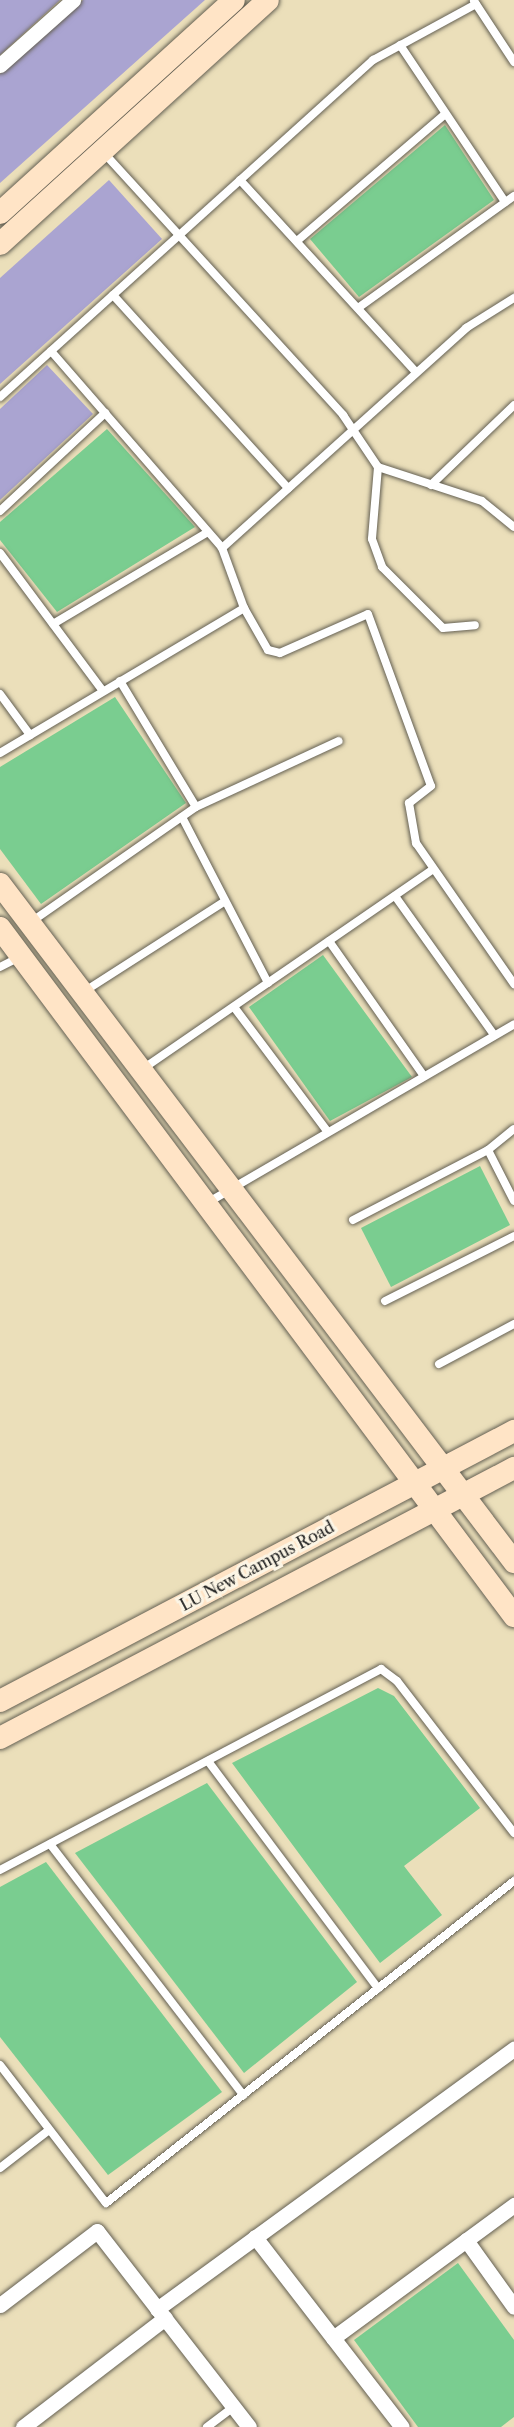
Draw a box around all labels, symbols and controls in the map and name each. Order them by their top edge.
street label: LU New Campus Road [176,1517,338,1615]

